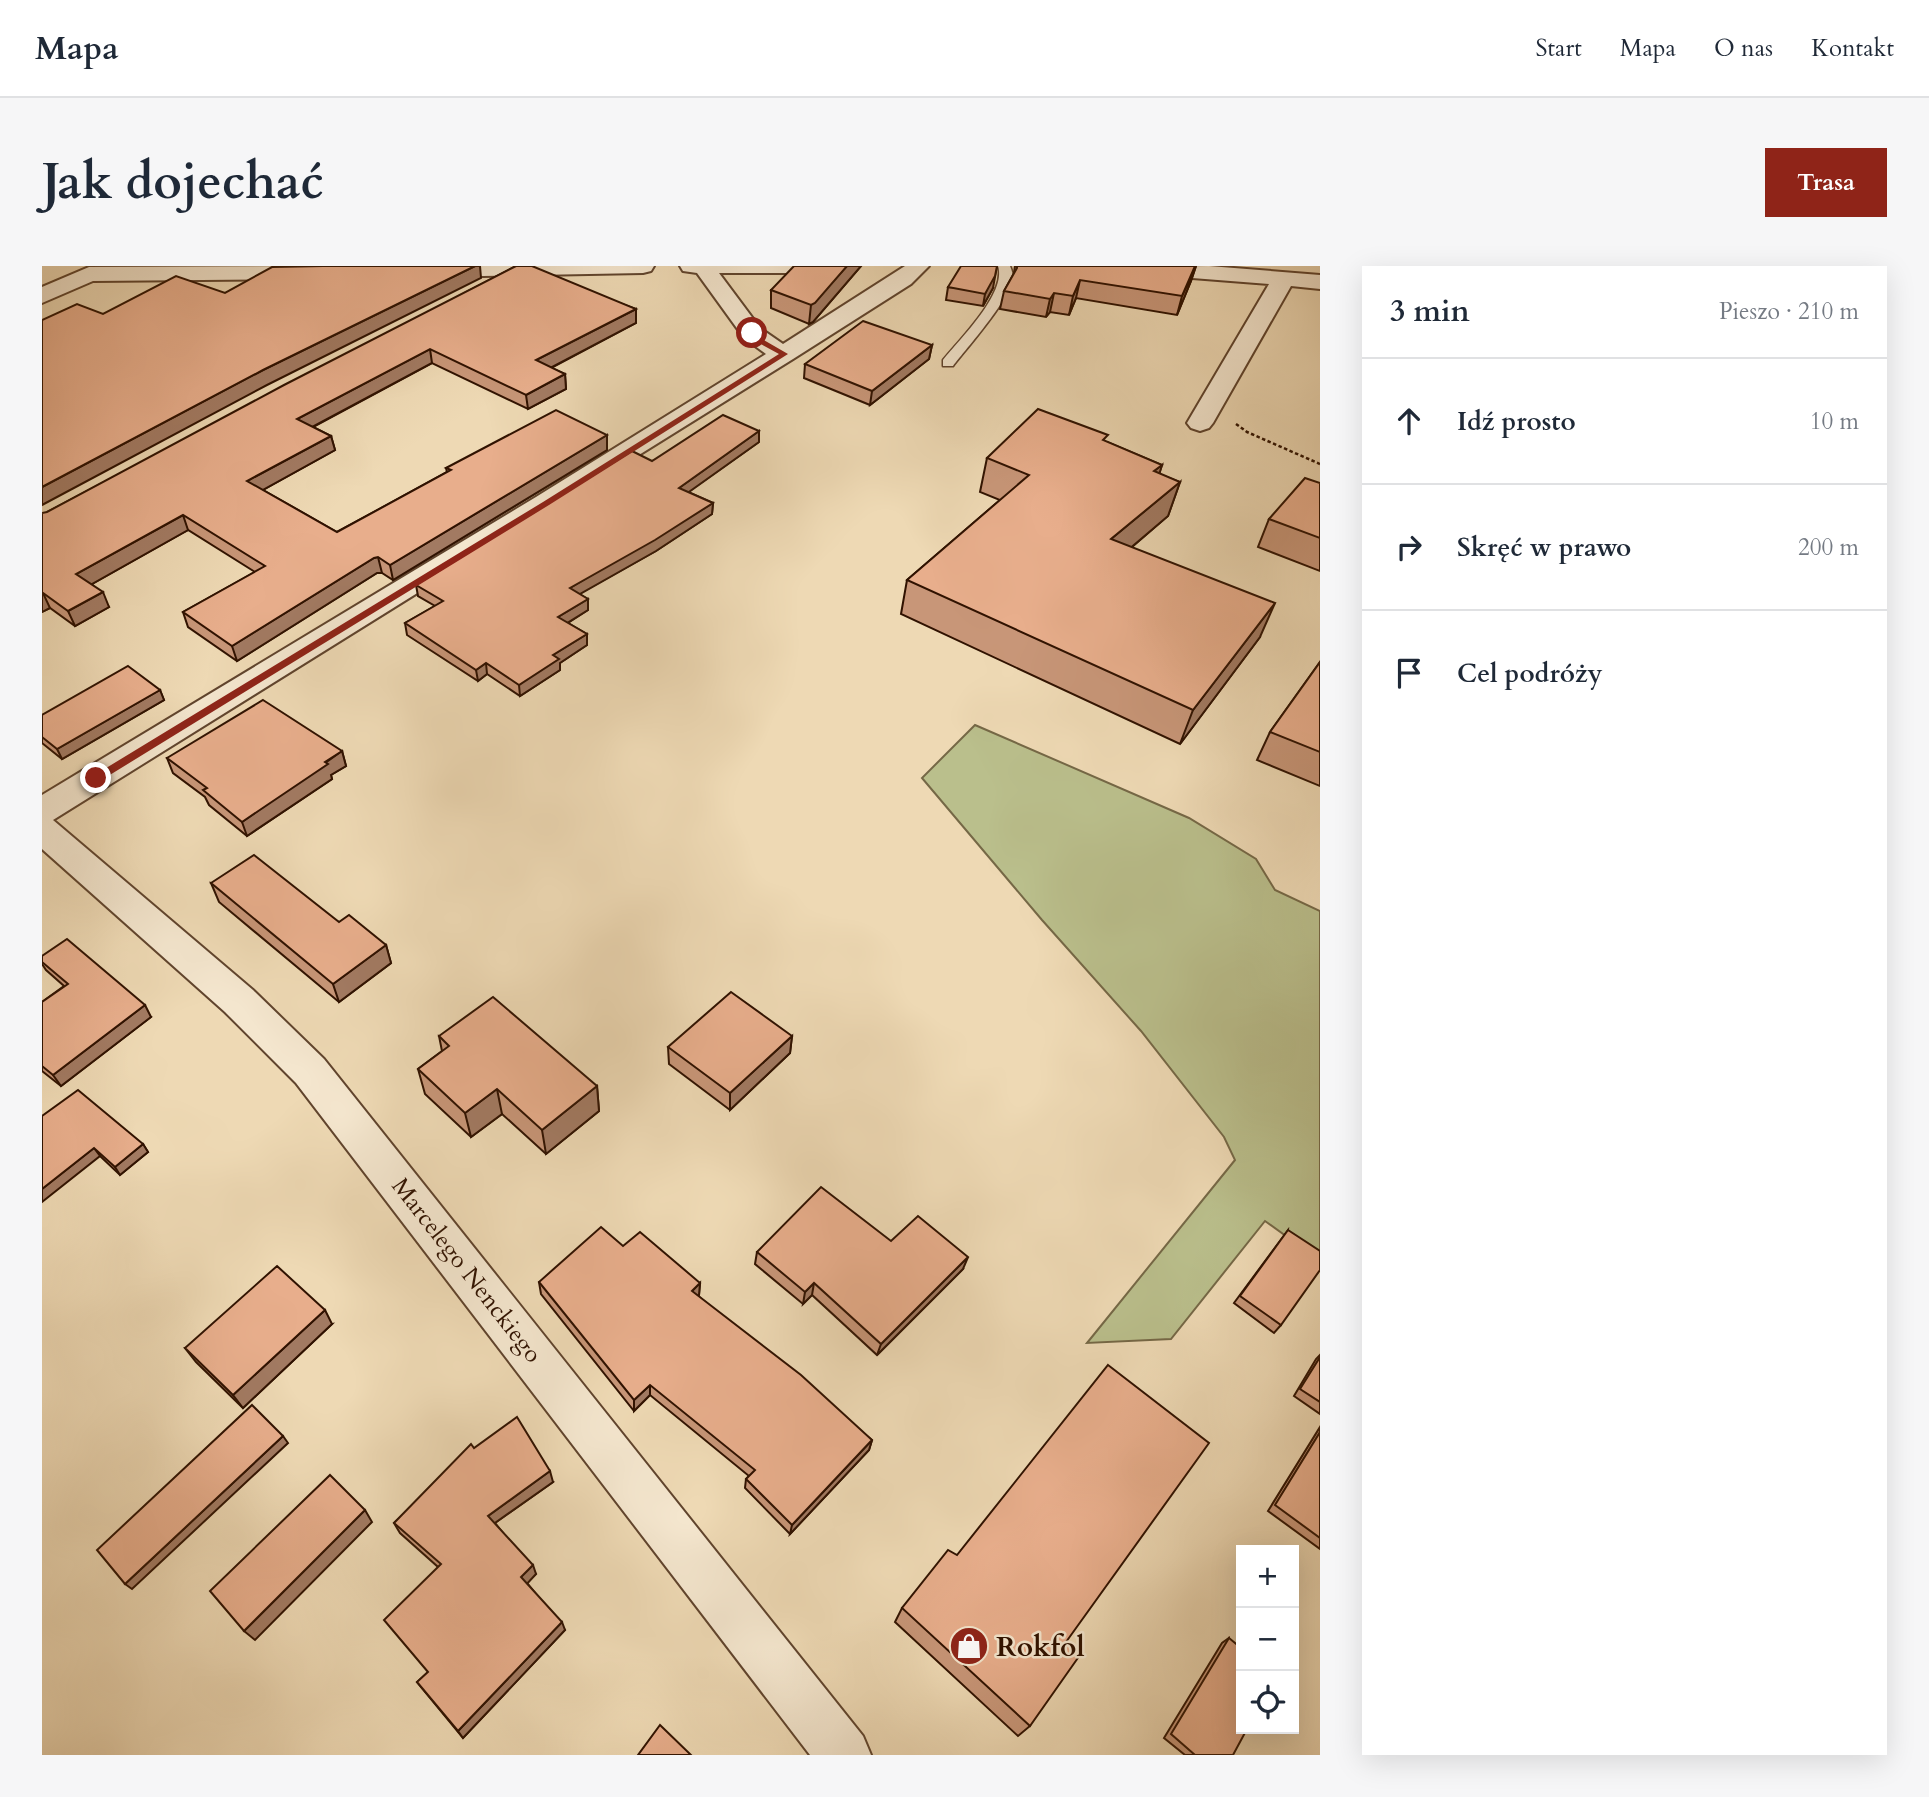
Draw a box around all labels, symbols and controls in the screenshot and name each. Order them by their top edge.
text: Mapa [35,26,119,71]
text: Start [1535,32,1582,65]
text: Mapa [1620,32,1676,65]
text: O nas [1714,32,1773,65]
text: Kontakt [1811,32,1894,65]
button: Trasa [1765,148,1887,217]
text: Jak dojechać [42,149,324,216]
text: 3 min [1390,291,1470,332]
text: Pieszo · 210 m [1719,296,1859,327]
route start [736,317,767,348]
icon: ahead [1390,402,1428,440]
text: Idź prosto [1457,404,1576,439]
text: 10 m [1810,406,1859,437]
icon: right [1390,528,1428,566]
text: Skręć w prawo [1457,530,1631,565]
text: 200 m [1798,532,1859,563]
icon: arrive [1390,654,1428,692]
text: Cel podróży [1457,656,1603,691]
route end [80,762,111,793]
street label: Marcelego Nenckiego [384,1171,549,1370]
map controls [1236,1545,1299,1734]
button: + [1236,1545,1299,1608]
button: − [1236,1608,1299,1671]
shop icon: Rokfol [948,1625,990,1667]
place label: Rokfol [996,1628,1085,1666]
button: locate [1236,1671,1299,1734]

